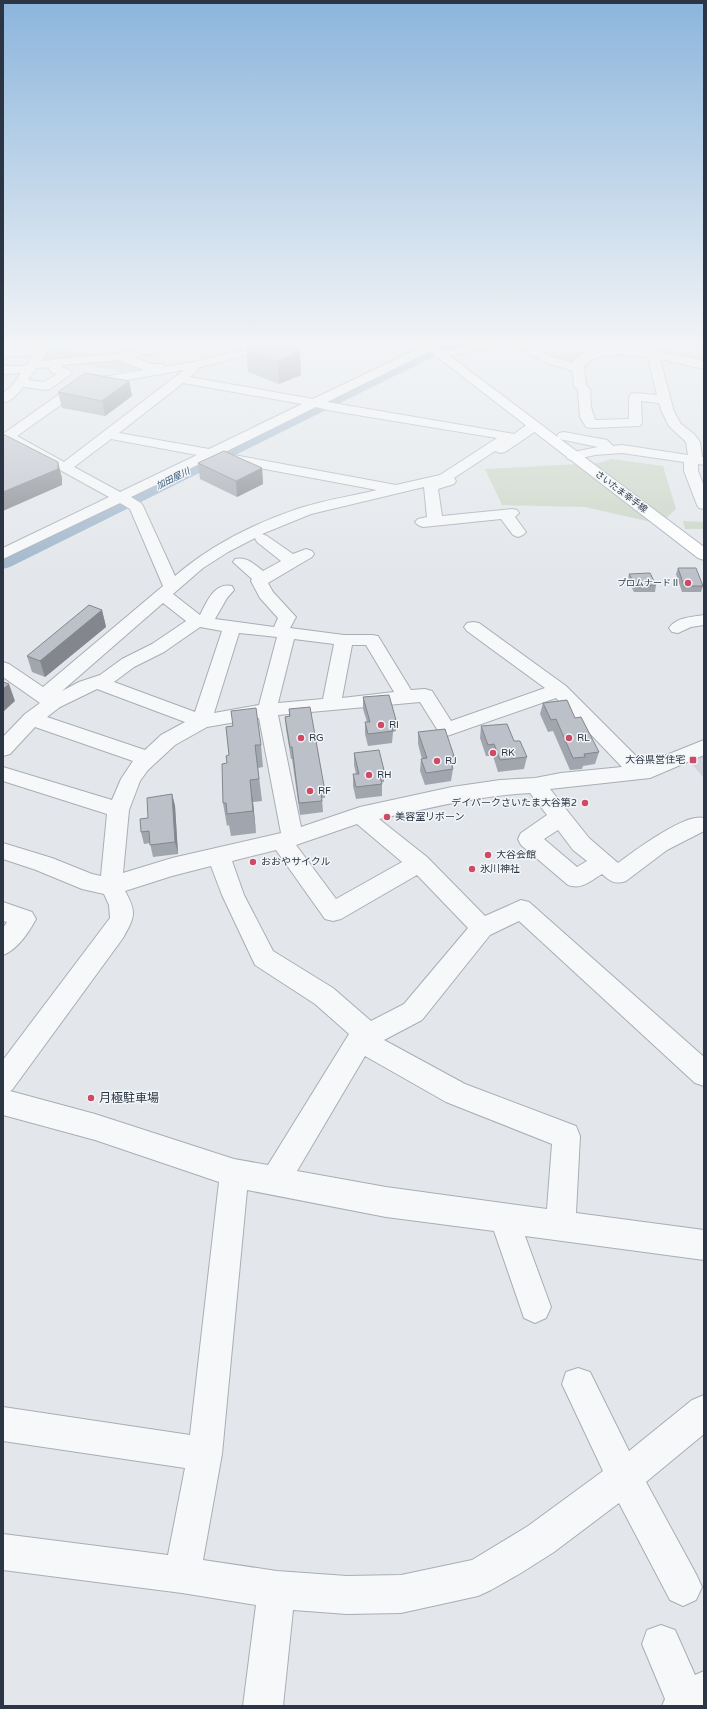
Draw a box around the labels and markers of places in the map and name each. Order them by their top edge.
place label: プロムナードⅡ [617,578,680,589]
marker: プロムナードⅡ [683,578,693,588]
place label: RI [389,719,399,731]
marker: RI [376,720,386,730]
place label: RG [309,732,324,744]
place label: RL [577,732,590,744]
marker: RG [296,733,306,743]
marker: RL [564,733,574,743]
place label: RK [501,747,515,759]
marker: RK [488,748,498,758]
place label: 大谷県営住宅 [625,754,685,766]
place label: RJ [445,755,457,767]
marker: 大谷県営住宅 [688,755,698,765]
marker: RJ [432,756,442,766]
place label: RH [377,769,392,781]
marker: RH [364,770,374,780]
place label: RF [318,785,331,797]
marker: RF [305,786,315,796]
place label: デイパークさいたま大谷第2 [451,797,577,809]
marker: デイパークさいたま大谷第2 [580,798,590,808]
place label: 美容室リボーン [395,811,465,823]
marker: 美容室リボーン [382,812,392,822]
place label: 大谷会館 [496,849,536,861]
marker: 大谷会館 [483,850,493,860]
place label: おおやサイクル [261,856,331,868]
marker: おおやサイクル [248,857,258,867]
place label: 氷川神社 [480,863,520,875]
marker: 氷川神社 [467,864,477,874]
place label: 月極駐車場 [99,1091,159,1105]
marker: 月極駐車場 [86,1093,96,1103]

